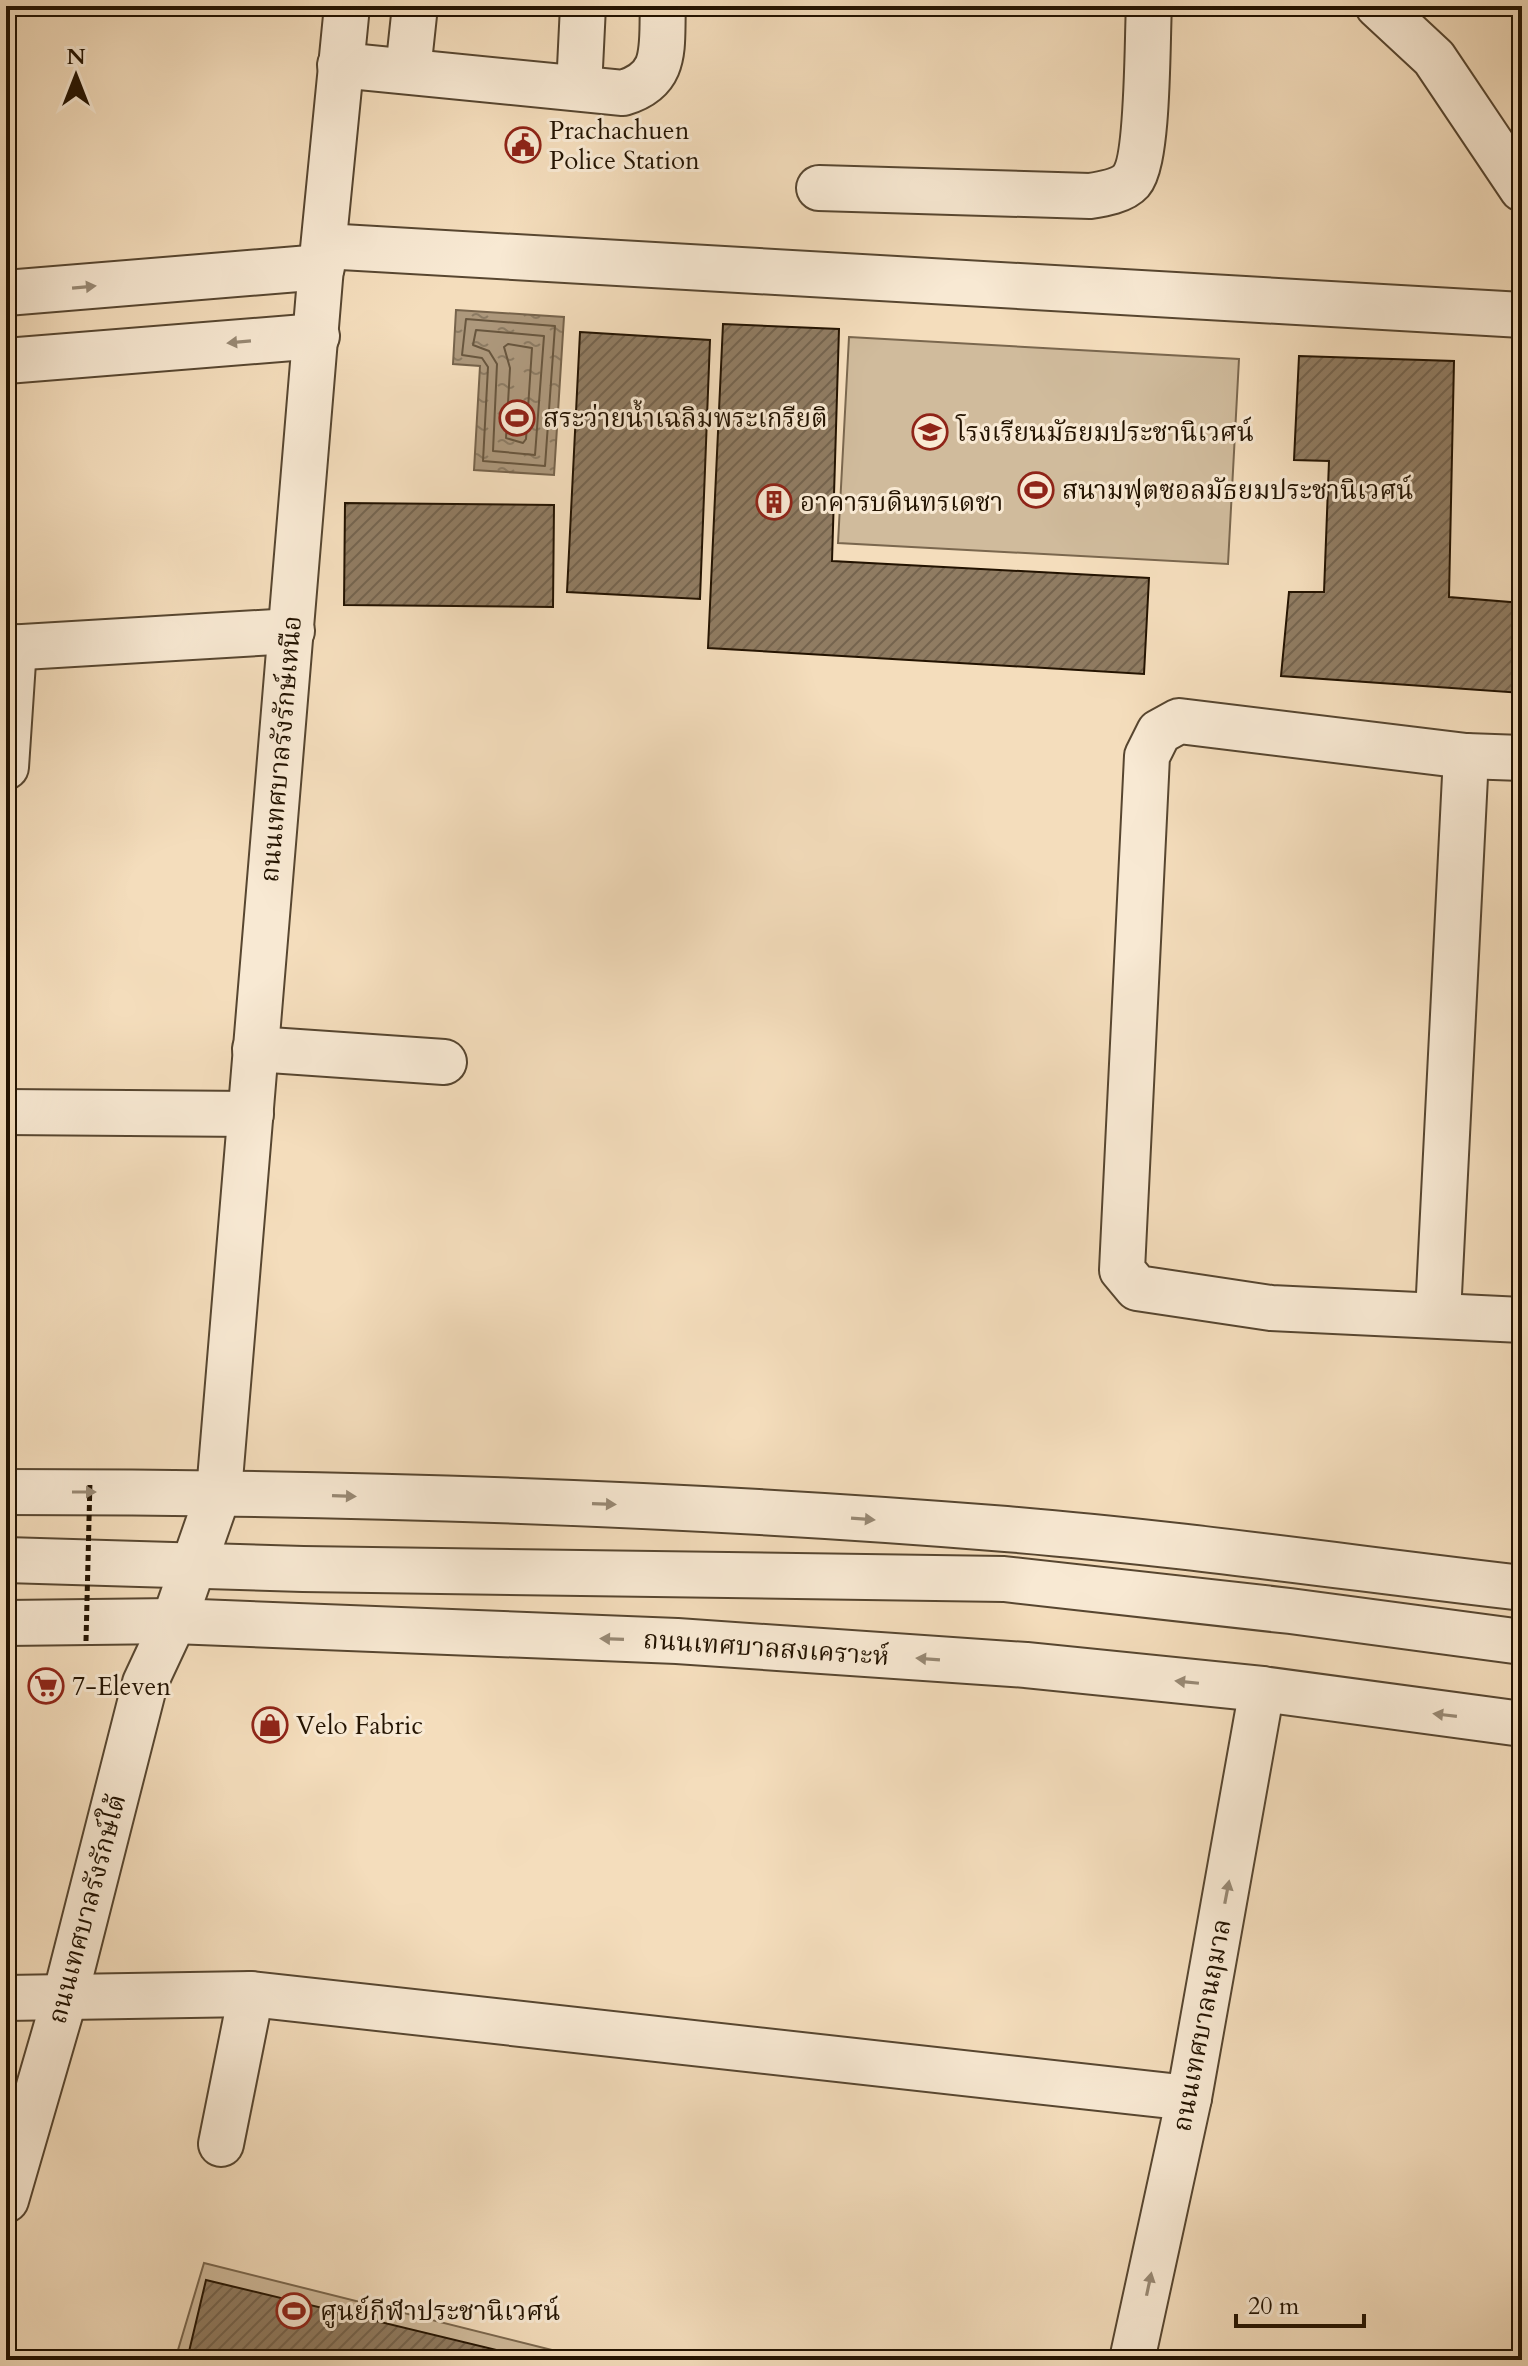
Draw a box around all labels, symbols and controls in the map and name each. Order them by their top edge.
north arrow [36,36,116,116]
text: N [66,42,86,72]
place label: Prachachuen Police Station [549,113,700,178]
public building icon: Prachachuen Police Station [504,126,542,164]
one-way arrow [72,280,97,293]
one-way arrow [226,336,251,349]
sports icon: สระว่ายนํ้าเฉลิมพระเกรียติ [498,399,536,437]
place label: สระว่ายนํ้าเฉลิมพระเกรียติ [543,399,828,436]
school or university icon: โรงเรียนมัธยมประชานิเวศน์ [911,413,949,451]
place label: โรงเรียนมัธยมประชานิเวศน์ [955,414,1254,450]
sports icon: สนามฟุตซอลมัธยมประชานิเวศน์ [1017,471,1055,509]
place label: สนามฟุตซอลมัธยมประชานิเวศน์ [1062,473,1413,508]
building icon: อาคารบดินทรเดชา [755,483,793,521]
place label: อาคารบดินทรเดชา [800,485,1003,520]
street label: ถนนเทศบาลรังรักษ์เหนือ [252,614,310,884]
one-way arrow [72,1486,97,1498]
one-way arrow [332,1489,357,1502]
one-way arrow [592,1498,617,1511]
one-way arrow [851,1513,876,1526]
street label: ถนนเทศบาลสงเคราะห์ [642,1622,890,1674]
one-way arrow [599,1632,624,1645]
one-way arrow [915,1652,940,1665]
supermarket icon: 7-Eleven [27,1667,65,1705]
place label: 7-Eleven [72,1669,171,1704]
one-way arrow [1174,1675,1199,1688]
shop icon: Velo Fabric [251,1706,289,1744]
place label: Velo Fabric [296,1708,423,1743]
one-way arrow [1432,1708,1457,1721]
street label: ถนนเทศบาลรังรักษ์ใต้ [39,1790,134,2028]
one-way arrow [1222,1879,1234,1904]
street label: ถนนเทศบาลนฤมาล [1164,1916,1240,2134]
one-way arrow [1143,2271,1156,2296]
scale bar [1236,2278,1364,2328]
text: 20 m [1248,2290,1300,2323]
sports icon: ศูนย์กีฬาประชานิเวศน์ [275,2292,313,2330]
place label: ศูนย์กีฬาประชานิเวศน์ [320,2294,560,2329]

